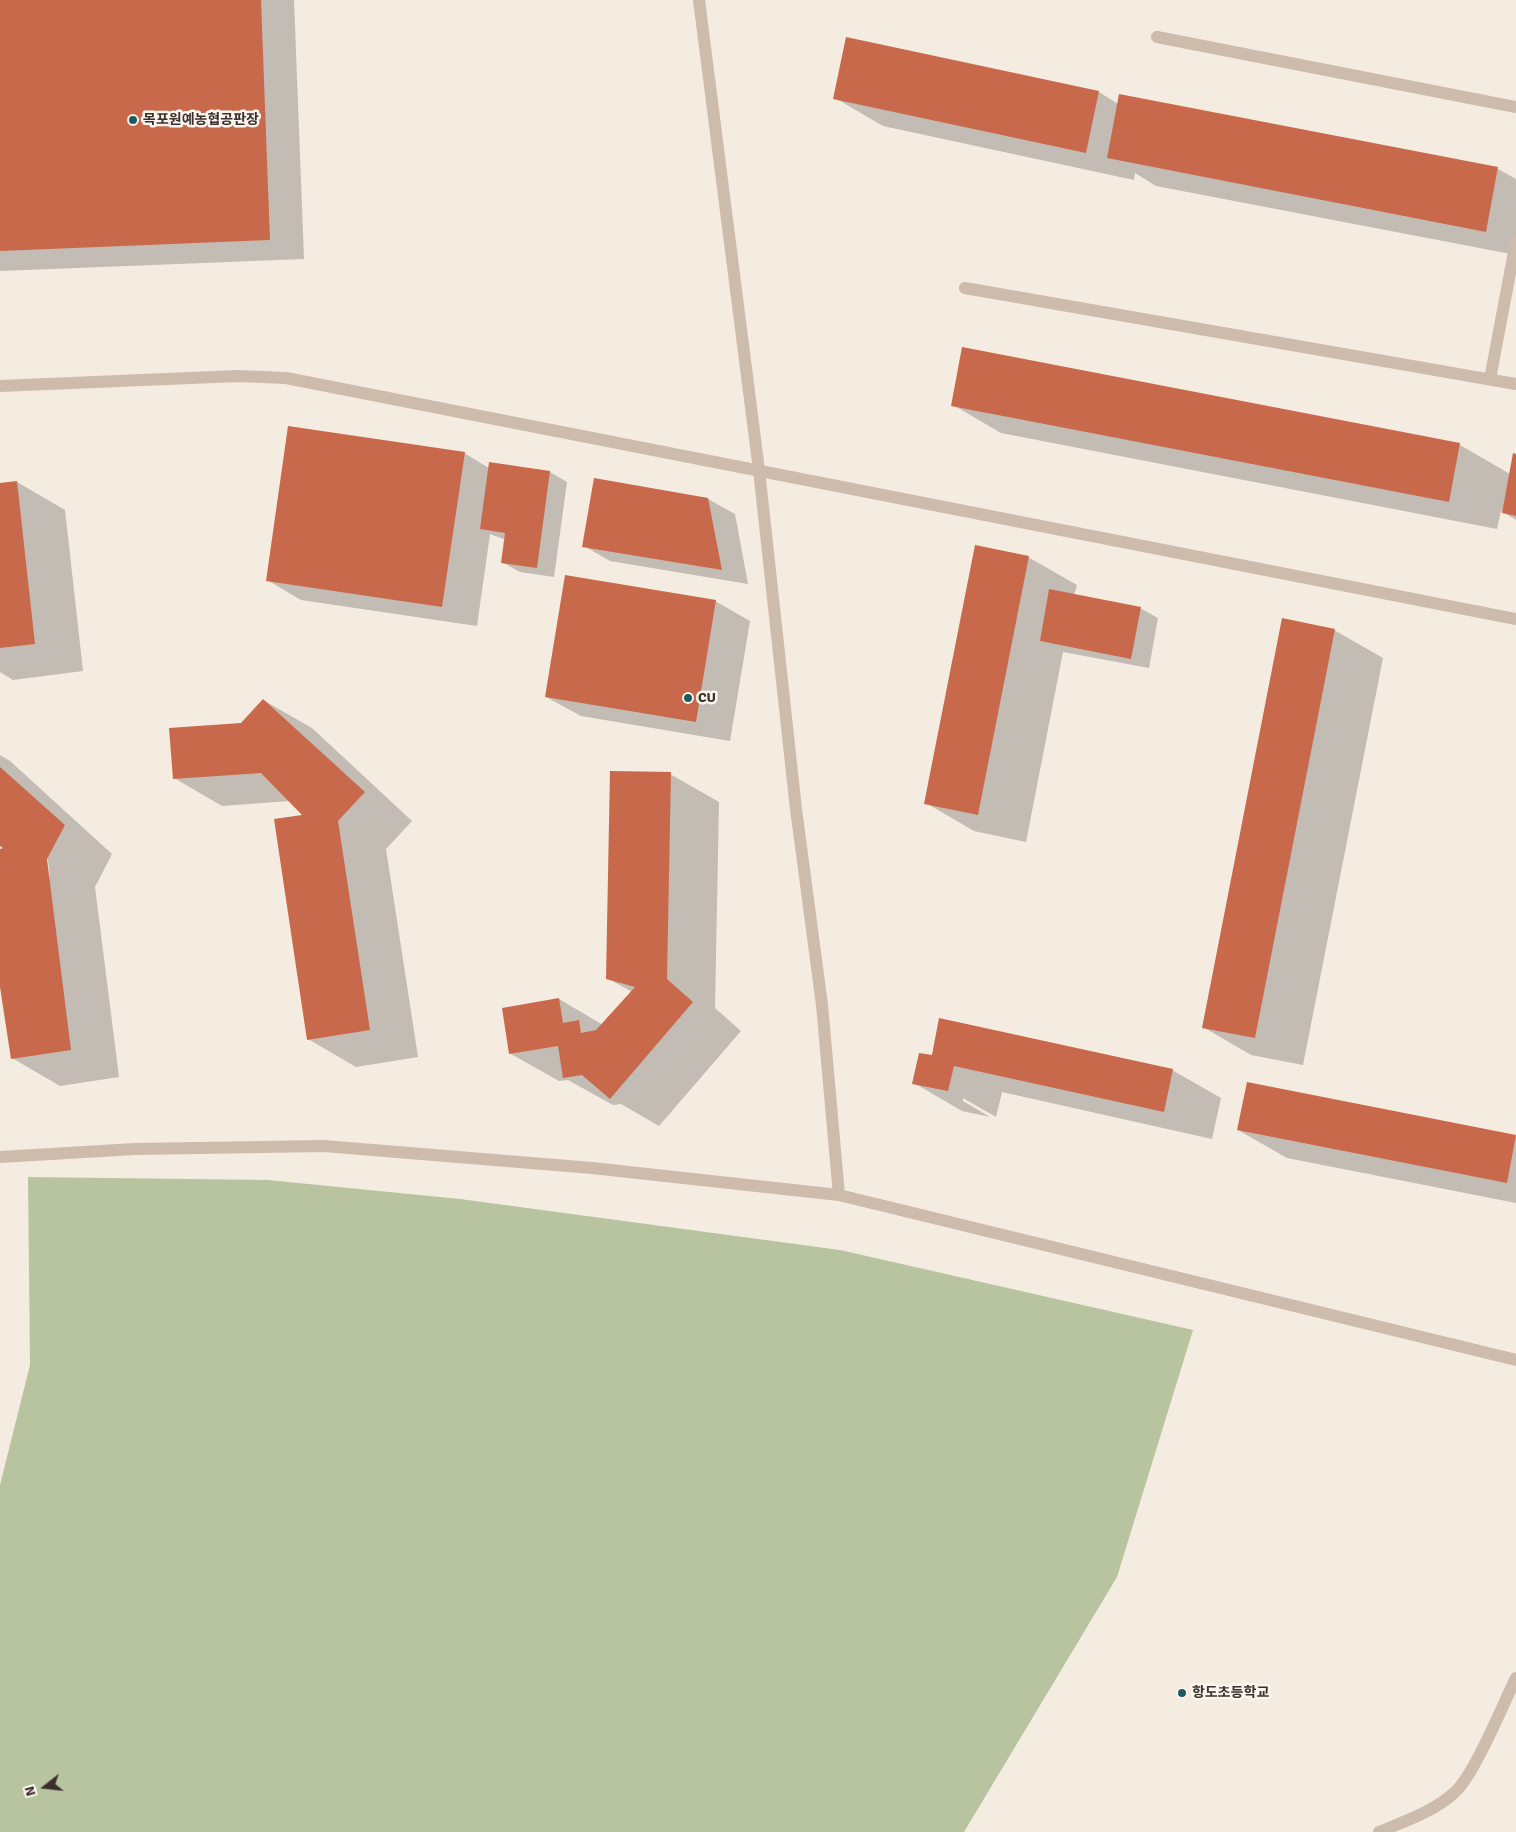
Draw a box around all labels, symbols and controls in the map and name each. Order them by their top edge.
place label: 목포원예농협공판장 [143,112,259,128]
marker: 목포원예농협공판장 [127,114,139,126]
place label: CU [698,690,716,706]
marker: CU [682,692,694,704]
place label: 항도초등학교 [1192,1685,1269,1701]
marker: 항도초등학교 [1176,1687,1188,1699]
north arrow [20,1762,70,1812]
text: N [21,1784,40,1798]

